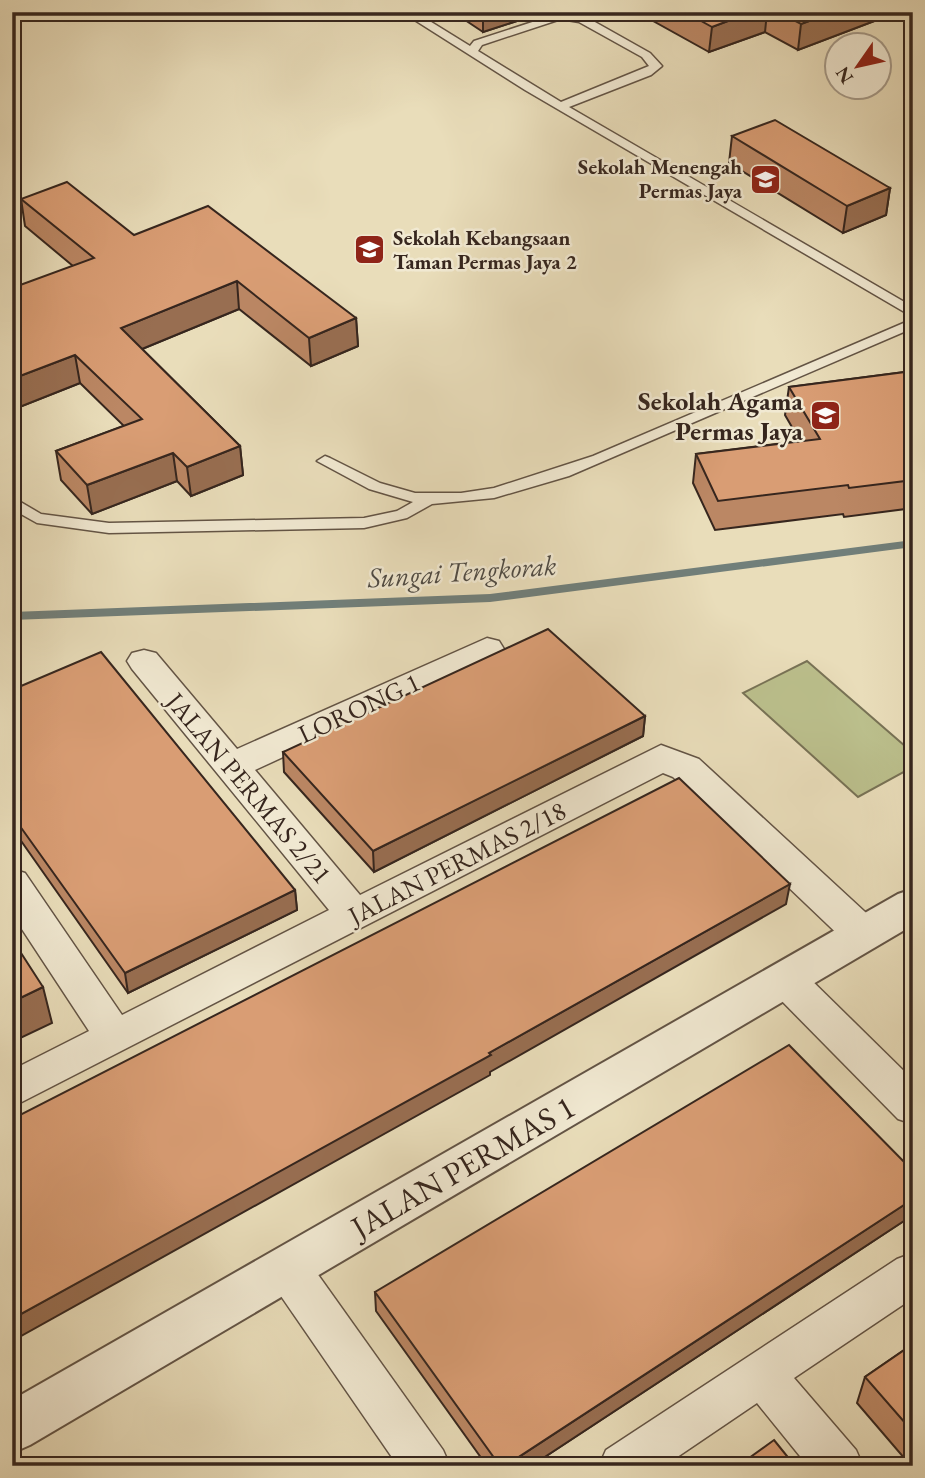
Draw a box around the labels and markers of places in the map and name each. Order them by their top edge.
place label: Sekolah Menengah Permas Jaya [578,153,743,204]
school or university icon: Sekolah Menengah Permas Jaya [748,162,782,196]
place label: Sekolah Kebangsaan Taman Permas Jaya 2 [393,224,577,275]
school or university icon: Sekolah Kebangsaan Taman Permas Jaya 2 [353,233,387,267]
place label: Sekolah Agama Permas Jaya [638,384,804,448]
school or university icon: Sekolah Agama Permas Jaya [809,399,843,433]

